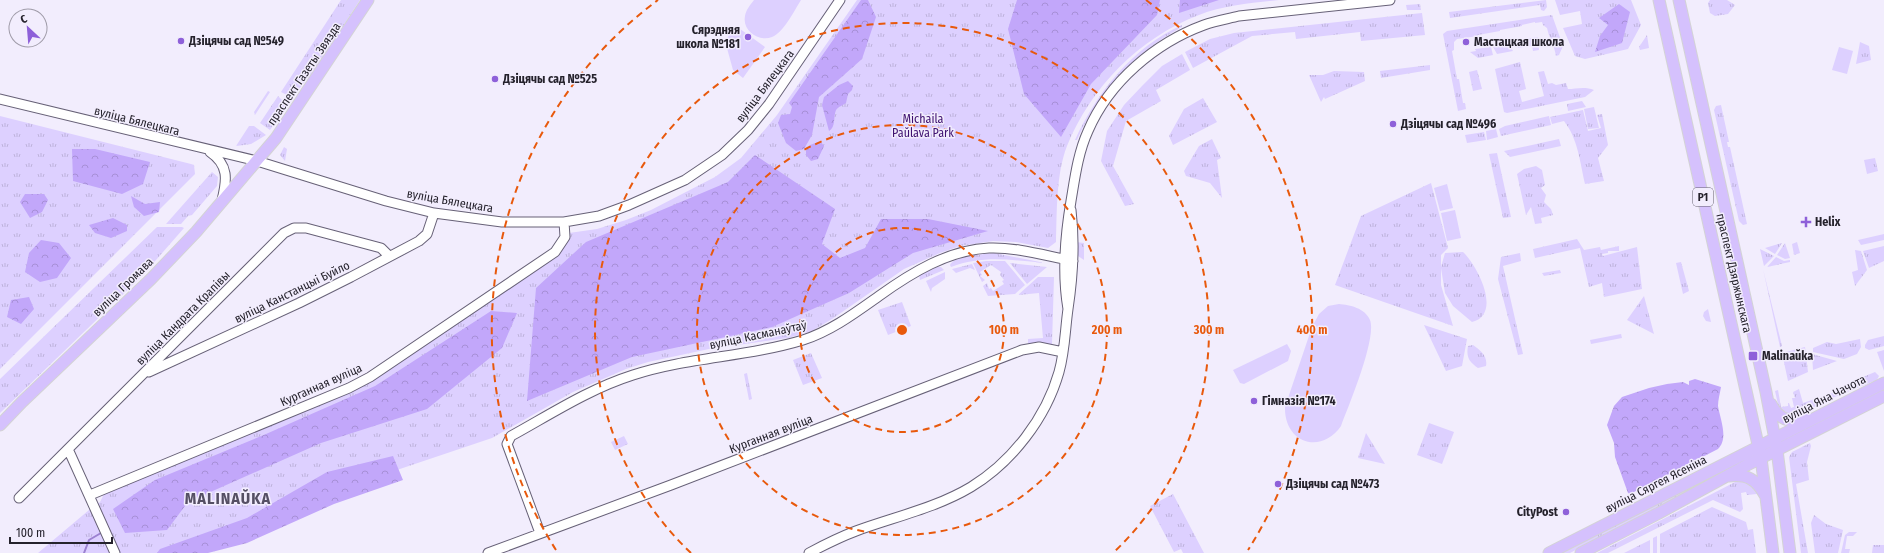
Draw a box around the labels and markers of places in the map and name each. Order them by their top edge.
place label: Сярэдняя школа №181 [676,23,740,51]
marker: Сярэдняя школа №181 [743,32,753,42]
place label: Дзіцячы сад №549 [188,34,284,48]
place label: Мастацкая школа [1474,35,1564,49]
marker: Дзіцячы сад №549 [176,36,186,46]
marker: Мастацкая школа [1461,37,1471,47]
place label: Дзіцячы сад №525 [502,72,597,86]
marker: Дзіцячы сад №525 [490,74,500,84]
place label: Дзіцячы сад №496 [1400,117,1496,131]
marker: Дзіцячы сад №496 [1388,119,1398,129]
place label: Helix [1815,215,1841,229]
marker: Helix [1800,216,1812,228]
centre of rings [895,323,909,337]
place label: Malinaŭka [1762,348,1813,363]
marker: Malinaŭka [1747,350,1759,362]
place label: Гімназія №174 [1262,394,1336,408]
marker: Гімназія №174 [1249,396,1259,406]
place label: Дзіцячы сад №473 [1285,477,1380,491]
marker: Дзіцячы сад №473 [1273,479,1283,489]
place label: CityPost [1517,505,1559,519]
marker: CityPost [1561,507,1571,517]

